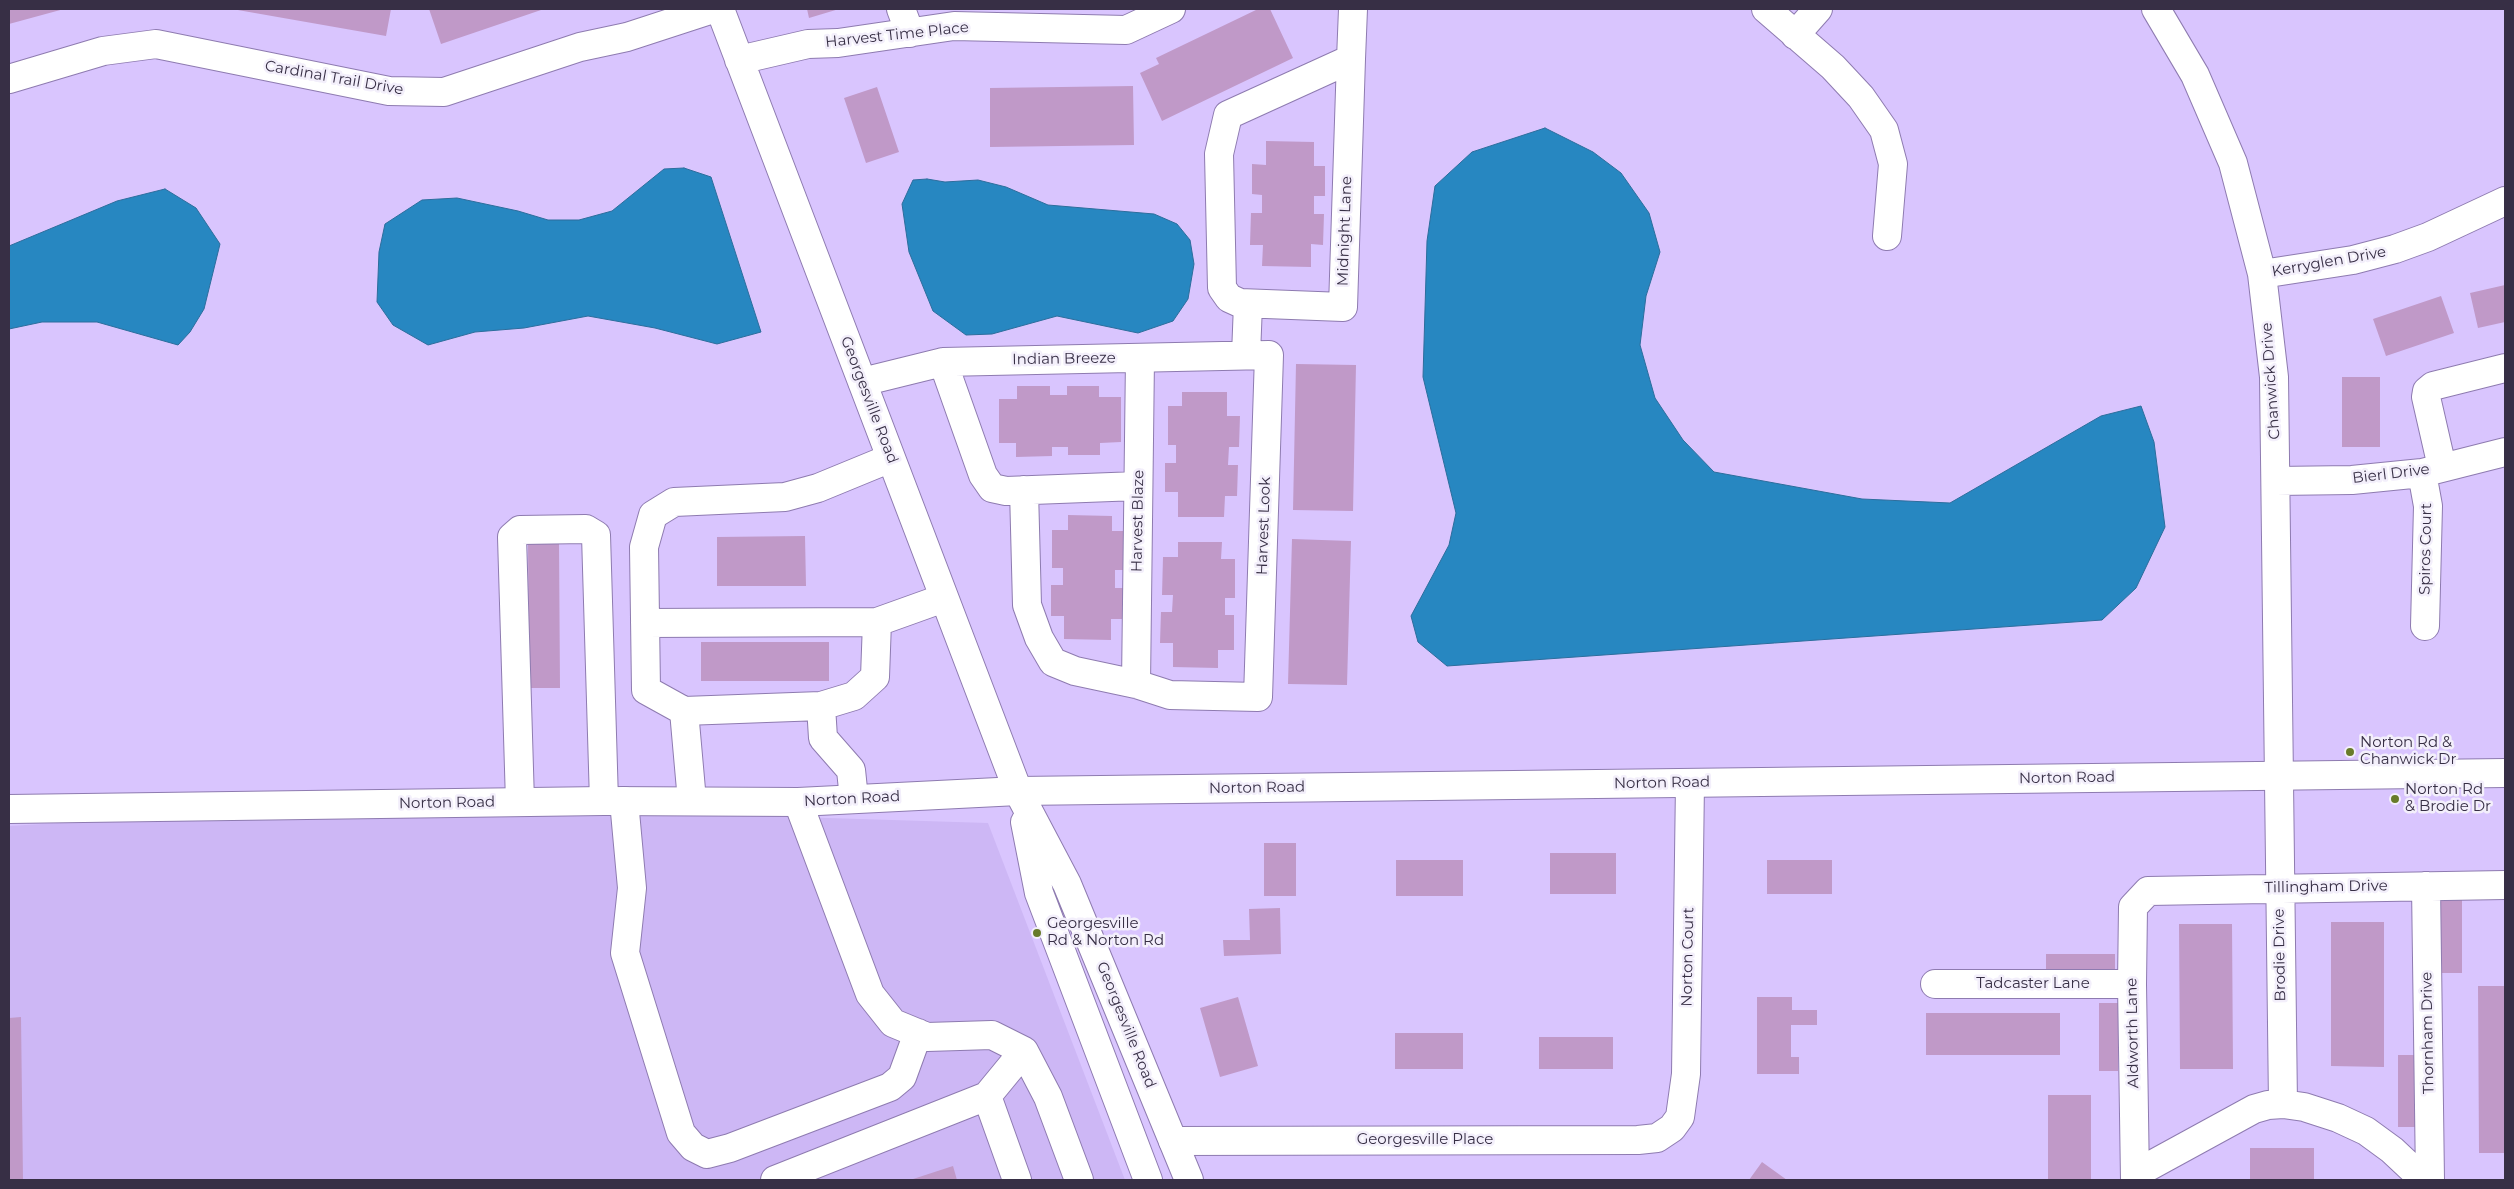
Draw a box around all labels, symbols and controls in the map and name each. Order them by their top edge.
street label: Harvest Time Place [824,19,970,51]
street label: Cardinal Trail Drive [263,57,405,99]
street label: Midnight Lane [1334,176,1356,286]
street label: Kerryglen Drive [2270,243,2388,281]
street label: Chanwick Drive [2258,322,2284,440]
street label: Georgesville Road [836,334,902,466]
street label: Indian Breeze [1012,349,1116,369]
street label: Bierl Drive [2351,460,2431,488]
street label: Harvest Blaze [1128,470,1148,572]
street label: Harvest Look [1253,477,1275,575]
street label: Spiros Court [2416,503,2436,595]
place label: Norton Rd & Chanwick Dr [2360,734,2456,769]
marker: Norton Rd & Chanwick Dr [2344,746,2356,758]
street label: Norton Road [2019,768,2115,788]
street label: Norton Road [1614,773,1710,793]
street label: Norton Road [1209,778,1305,798]
place label: Norton Rd & Brodie Dr [2405,781,2491,816]
street label: Norton Road [803,787,901,811]
street label: Norton Road [399,793,495,813]
marker: Norton Rd & Brodie Dr [2389,793,2401,805]
street label: Tillingham Drive [2264,877,2388,897]
street label: Norton Court [1678,907,1698,1007]
street label: Brodie Drive [2270,908,2290,1002]
place label: Georgesville Rd & Norton Rd [1047,915,1164,950]
marker: Georgesville Rd & Norton Rd [1031,927,1043,939]
street label: Georgesville Road [1092,959,1160,1091]
street label: Thornham Drive [2418,972,2438,1094]
street label: Tadcaster Lane [1976,975,2090,993]
street label: Aldworth Lane [2123,978,2143,1088]
street label: Georgesville Place [1357,1131,1493,1149]

